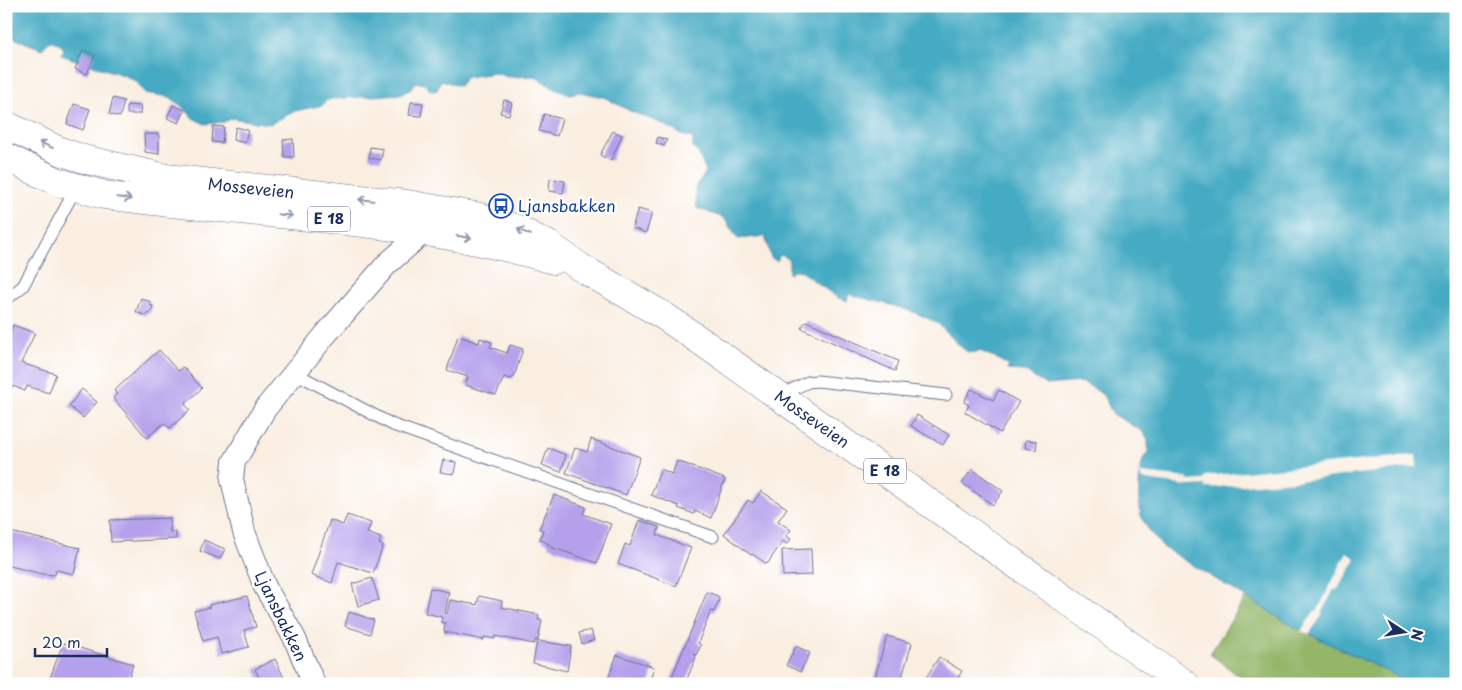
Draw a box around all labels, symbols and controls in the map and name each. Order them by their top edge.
one-way arrow [39,139,54,149]
street label: Mosseveien [207,171,296,203]
one-way arrow [115,193,131,203]
bus stop icon: Ljansbakken [488,193,514,219]
place label: Ljansbakken [518,193,616,217]
one-way arrow [358,195,374,205]
road number: E 18 [308,206,350,232]
one-way arrow [277,210,293,219]
one-way arrow [517,227,532,236]
one-way arrow [455,233,471,243]
street label: Mosseveien [770,383,855,453]
road number: E 18 [864,458,906,484]
street label: Ljansbakken [250,566,314,665]
north arrow [1380,608,1430,658]
scale bar [35,625,108,657]
text: N [1406,627,1429,642]
text: 20 m [42,630,81,653]

